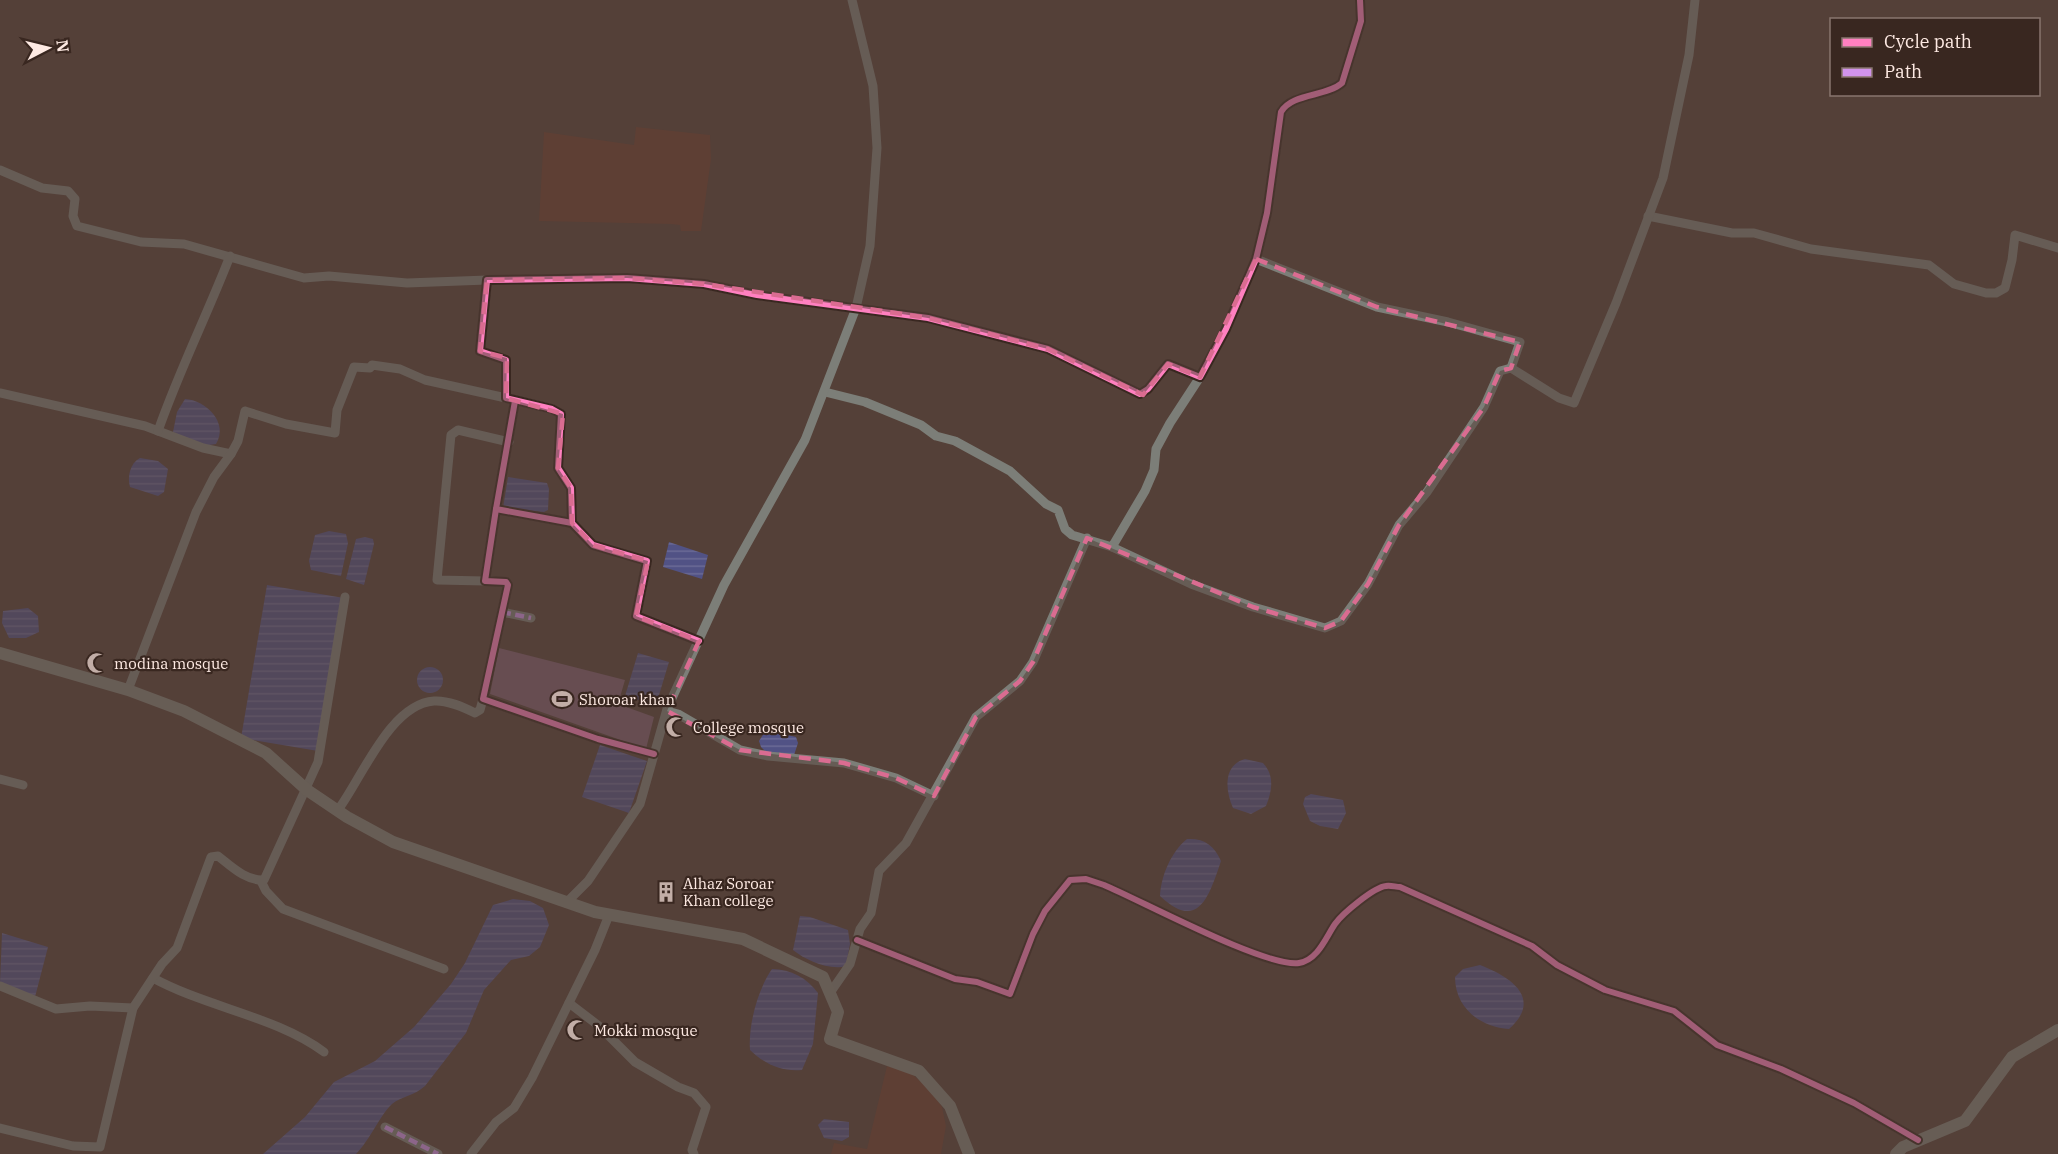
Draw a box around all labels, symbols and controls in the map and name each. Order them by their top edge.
north arrow [18,18,78,78]
legend [1830,18,2040,96]
text: Cycle path [1884,30,1972,53]
text: N [52,39,74,54]
text: Path [1884,60,1922,83]
mosque icon: modina mosque [85,651,109,675]
place label: modina mosque [114,654,228,673]
sports icon: Shoroar khan [550,687,574,711]
place label: Shoroar khan [579,690,676,709]
mosque icon: College mosque [664,715,688,739]
place label: College mosque [693,718,804,737]
place label: Alhaz Soroar Khan college [683,874,774,910]
building icon: Alhaz Soroar Khan college [654,880,678,904]
mosque icon: Mokki mosque [565,1018,589,1042]
place label: Mokki mosque [594,1021,698,1040]

